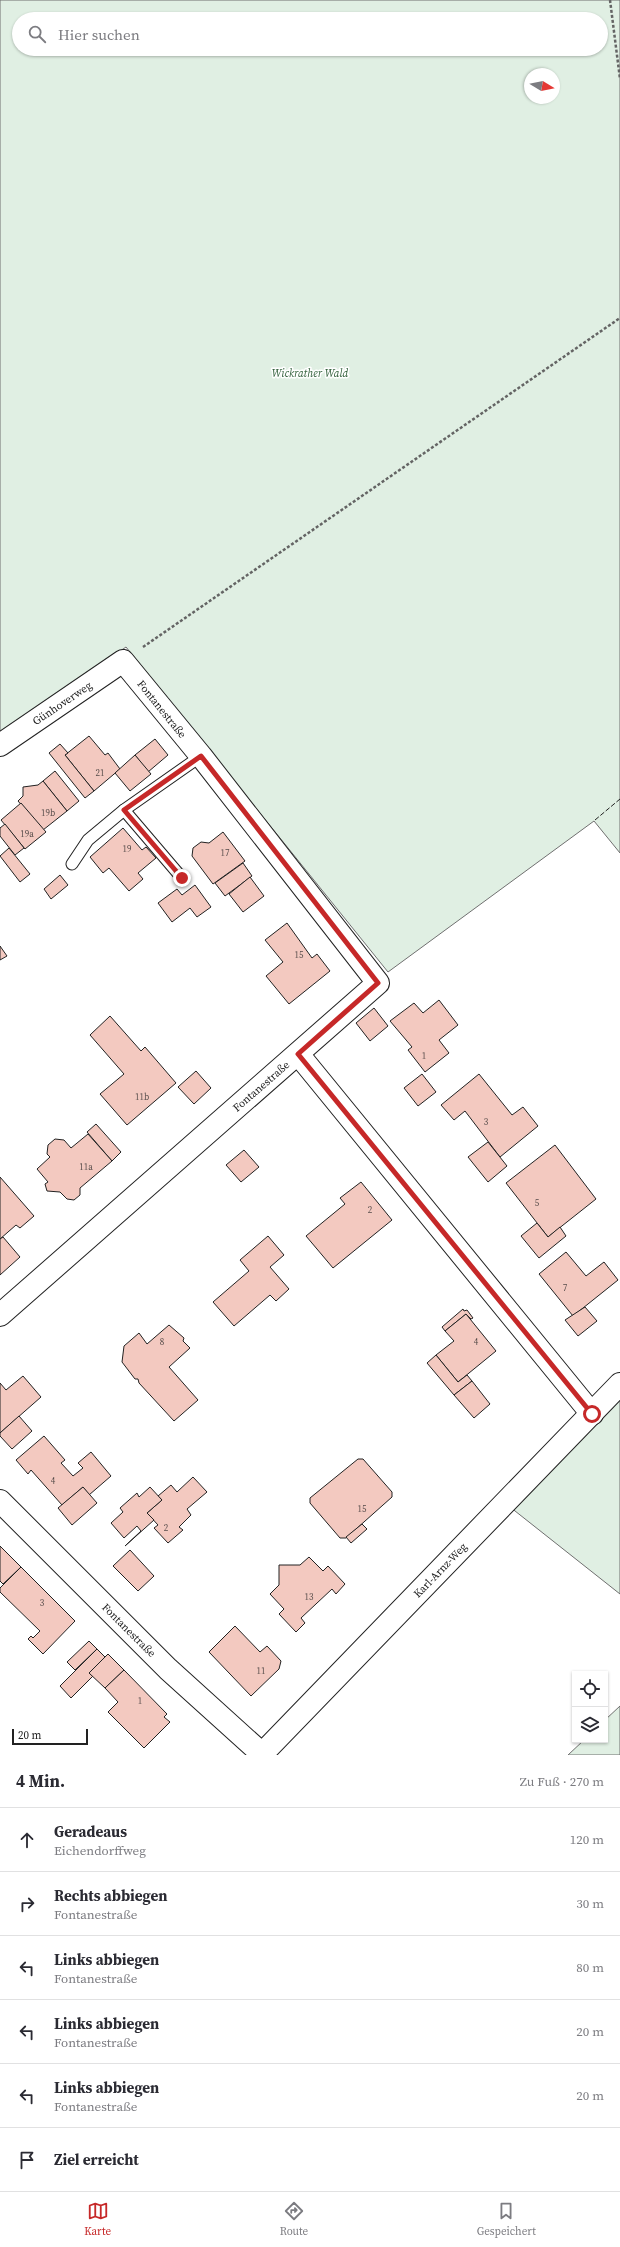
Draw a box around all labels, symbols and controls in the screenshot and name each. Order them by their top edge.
search box [12,12,608,56]
icon: search [26,23,48,45]
text: Hier suchen [58,24,140,45]
north arrow [524,68,560,104]
park label: Wickrather Wald [272,366,349,381]
street label: Fontanestraße [134,677,190,742]
street label: Günhoverweg [30,678,95,729]
house number: 21 [95,767,105,779]
house number: 19b [41,807,55,819]
house number: 19a [20,828,34,840]
house number: 19 [122,843,132,855]
house number: 17 [220,847,230,859]
route end [173,869,191,887]
house number: 15 [294,949,304,961]
house number: 1 [422,1050,426,1062]
street label: Fontanestraße [230,1057,293,1115]
house number: 11b [135,1091,149,1103]
house number: 3 [484,1116,489,1128]
house number: 11a [79,1161,93,1173]
house number: 5 [535,1197,540,1209]
house number: 2 [368,1204,373,1216]
house number: 7 [563,1282,568,1294]
house number: 8 [160,1336,165,1348]
house number: 4 [474,1336,479,1348]
route start [583,1405,601,1423]
house number: 4 [51,1475,56,1487]
house number: 15 [357,1503,367,1515]
house number: 2 [164,1522,169,1534]
street label: Karl-Arnz-Weg [410,1539,471,1601]
house number: 13 [304,1591,314,1603]
house number: 3 [40,1597,45,1609]
street label: Fontanestraße [98,1600,159,1661]
house number: 11 [256,1665,266,1677]
map controls [572,1671,608,1743]
button: locate [572,1671,608,1707]
house number: 1 [138,1695,142,1707]
button: layers [572,1707,608,1743]
scale bar [12,1727,88,1746]
text: 20 m [18,1728,41,1743]
text: 4 Min. [16,1769,65,1793]
text: Zu Fuß · 270 m [520,1773,604,1790]
text: Geradeaus [54,1821,127,1842]
icon: ahead [16,1829,38,1851]
text: 120 m [570,1831,604,1848]
text: Eichendorffweg [54,1842,146,1859]
text: Rechts abbiegen [54,1885,168,1906]
icon: right [16,1893,38,1915]
text: 30 m [576,1895,604,1912]
text: Fontanestraße [54,1906,137,1923]
text: Links abbiegen [54,1949,159,1970]
icon: left [16,1957,38,1979]
text: 80 m [576,1959,604,1976]
text: Fontanestraße [54,1970,137,1987]
text: Links abbiegen [54,2013,159,2034]
icon: left [16,2021,38,2043]
text: 20 m [576,2023,604,2040]
text: Fontanestraße [54,2034,137,2051]
text: Links abbiegen [54,2077,159,2098]
icon: left [16,2085,38,2107]
text: 20 m [576,2087,604,2104]
text: Fontanestraße [54,2098,137,2115]
icon: arrive [16,2149,38,2171]
text: Ziel erreicht [54,2149,139,2170]
tab: Karte [84,2200,111,2239]
tab: Route [280,2200,308,2239]
tab: Gespeichert [477,2200,536,2239]

